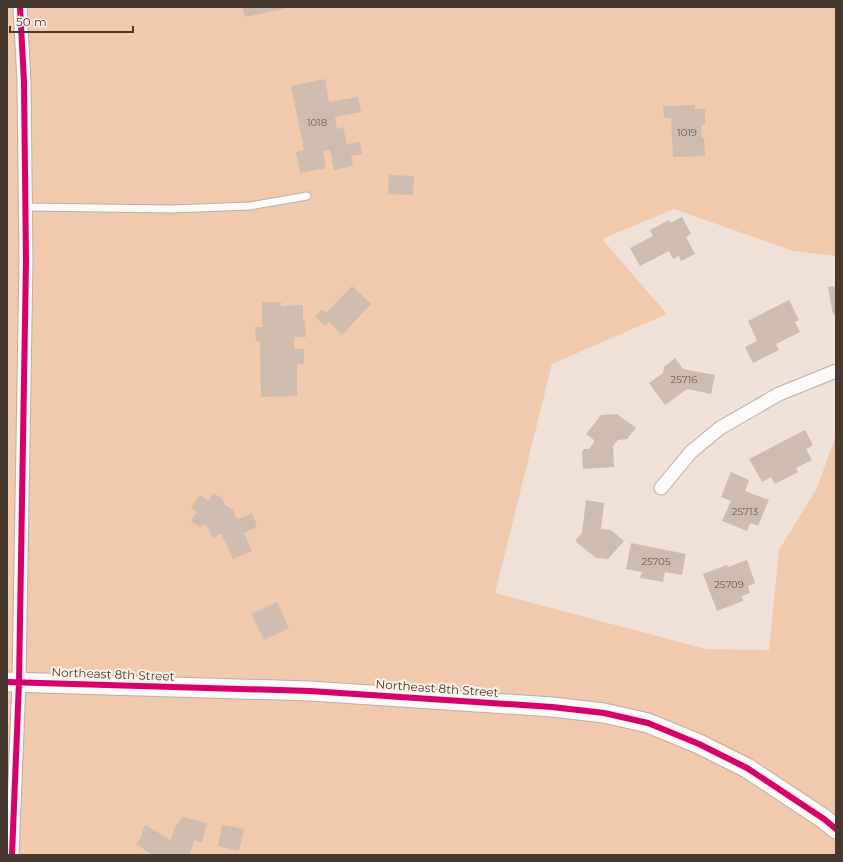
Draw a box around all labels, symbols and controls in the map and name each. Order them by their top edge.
scale bar [10,8,133,34]
text: 50 m [16,14,47,29]
house number: 1018 [307,116,327,129]
house number: 1019 [677,126,697,139]
house number: 25716 [671,373,697,386]
house number: 25713 [732,505,759,518]
house number: 25705 [641,555,671,568]
house number: 25709 [714,578,744,591]
street label: Northeast 8th Street [51,664,175,684]
street label: Northeast 8th Street [375,676,499,700]

